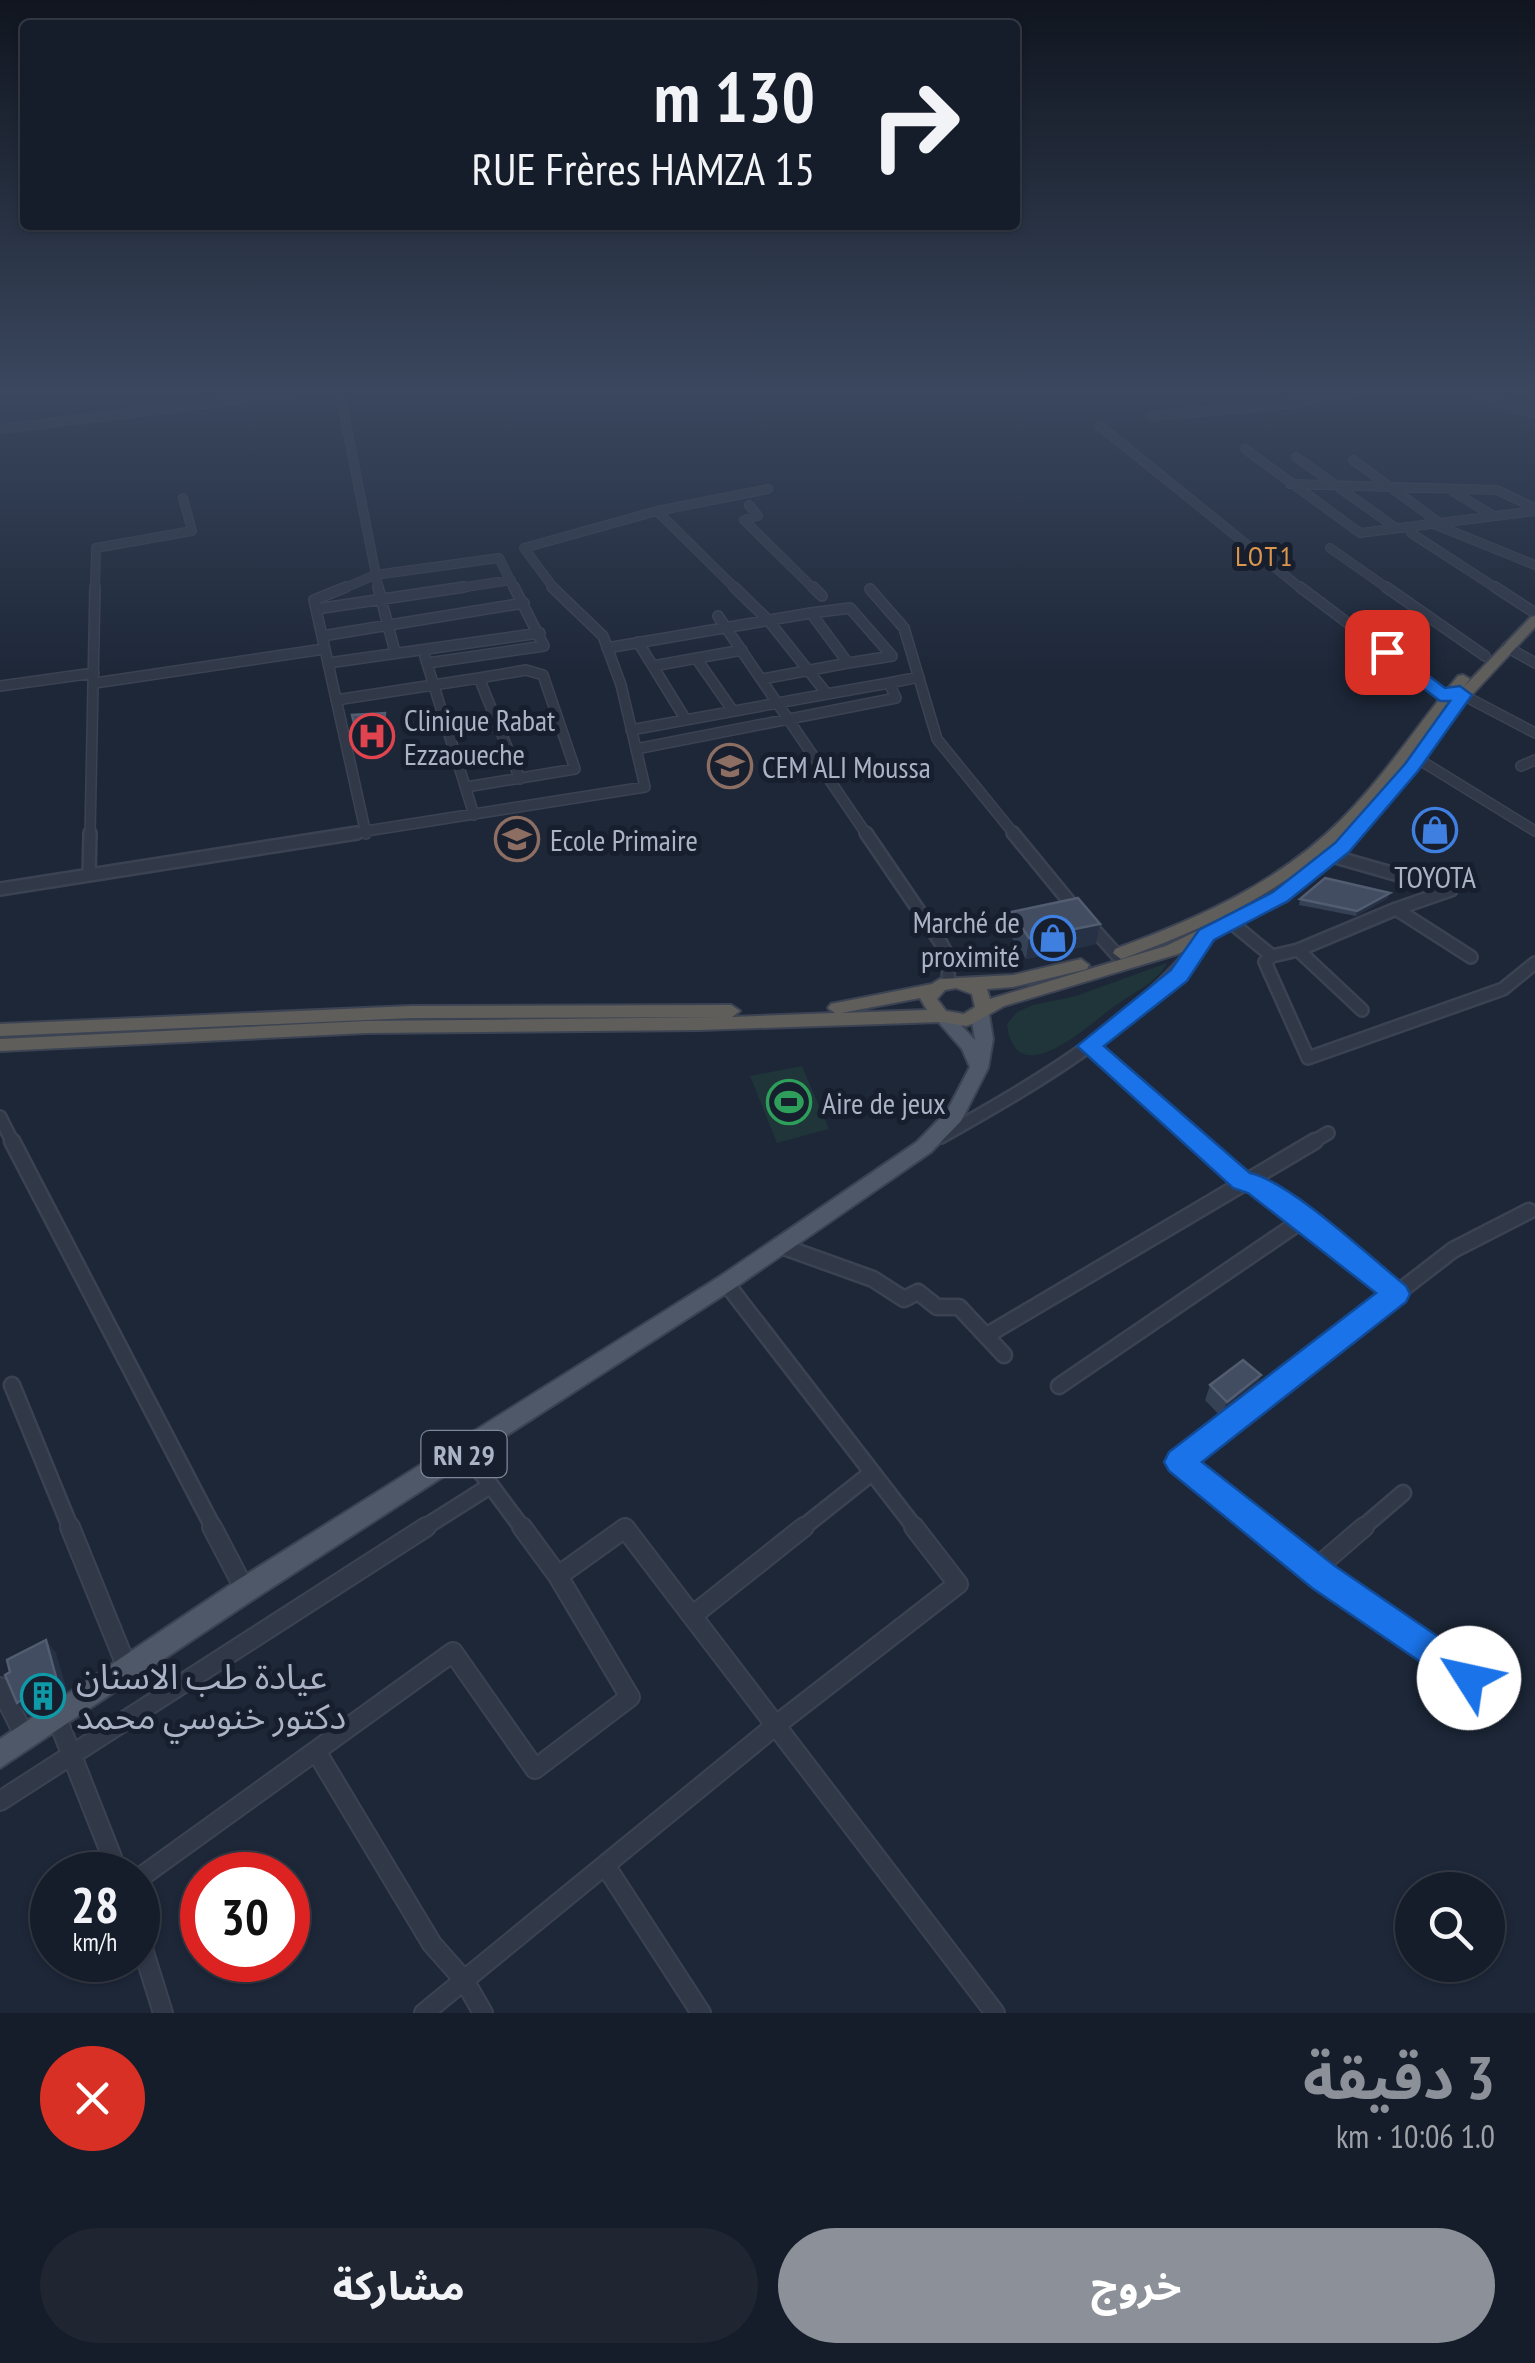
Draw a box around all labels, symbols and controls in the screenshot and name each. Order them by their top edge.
text: 130 m [654,51,815,141]
icon: right [850,60,980,190]
text: 15 RUE Frères HAMZA [471,139,815,197]
district label: LOT1 [1235,537,1295,574]
pin [1345,610,1430,695]
icon: arrive [1360,625,1415,680]
place label: Clinique Rabat Ezzaoueche [404,700,556,773]
hospital icon: Clinique Rabat Ezzaoueche [349,713,395,759]
school or university icon: CEM ALI Moussa [707,743,753,789]
place label: CEM ALI Moussa [762,747,931,786]
shop icon: TOYOTA [1412,807,1458,853]
school or university icon: Ecole Primaire [494,816,540,862]
place label: Ecole Primaire [550,820,698,859]
place label: TOYOTA [1394,857,1477,896]
place label: Marché de proximité [913,902,1020,975]
shop icon: Marché de proximité [1030,915,1076,961]
sports icon: Aire de jeux [766,1079,812,1125]
place label: Aire de jeux [822,1083,946,1122]
road number: RN 29 [422,1431,506,1477]
position arrow [1417,1626,1521,1730]
place label: عيادة طب الاسنان دكتور خنوسي محمد [76,1653,346,1744]
building icon: عيادة طب الاسنان دكتور خنوسي محمد [20,1673,66,1719]
speed limit sign: 30 [180,1852,310,1982]
text: 28 [71,1872,119,1937]
map controls [1395,1872,1505,1982]
button: search [1395,1872,1505,1982]
text: km/h [73,1926,117,1958]
text: 3 دقيقة [1303,2038,1495,2116]
button: close [40,2046,145,2151]
text: 1.0 km · 10:06 [1336,2115,1495,2157]
button: مشاركة [40,2228,758,2343]
button: خروج [778,2228,1495,2343]

